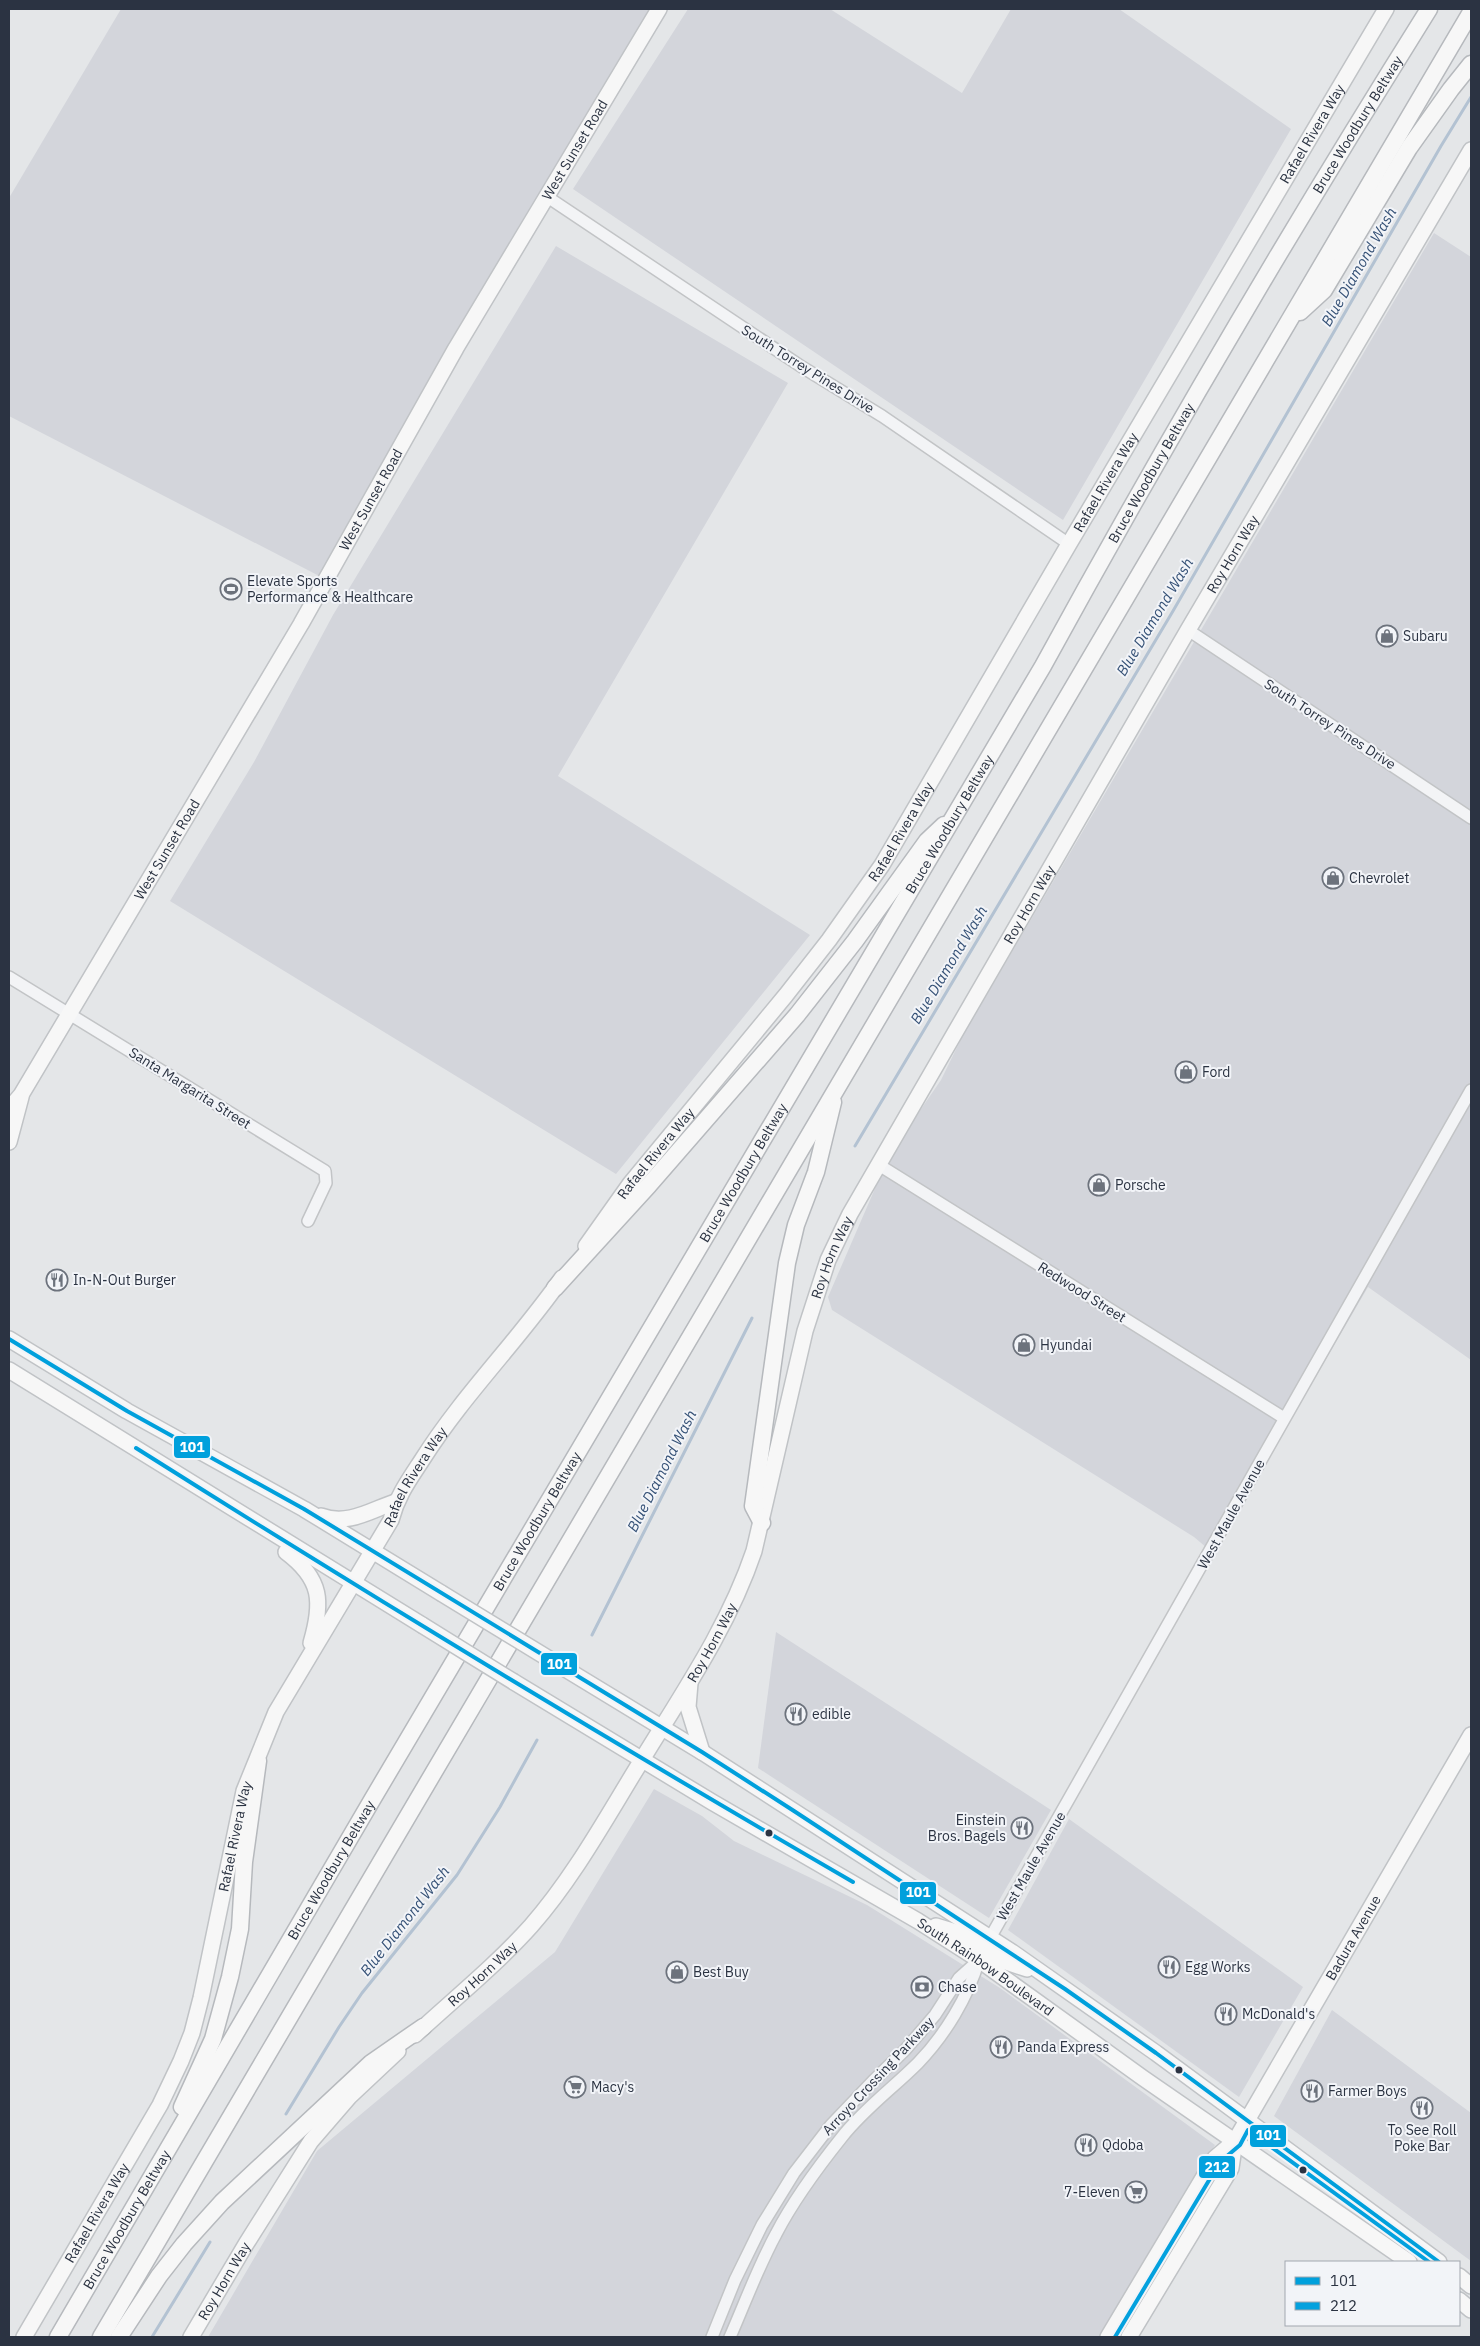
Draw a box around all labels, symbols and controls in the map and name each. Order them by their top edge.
street label: Bruce Woodbury Beltway [1308,52,1407,197]
street label: Rafael Rivera Way [1276,81,1349,187]
street label: West Sunset Road [538,96,612,203]
water label: Blue Diamond Wash [1317,204,1400,330]
street label: South Torrey Pines Drive [738,321,878,417]
street label: Bruce Woodbury Beltway [1104,400,1198,546]
street label: Rafael Rivera Way [1069,429,1142,535]
street label: West Sunset Road [335,446,407,554]
street label: Roy Horn Way [1203,512,1263,597]
water label: Blue Diamond Wash [1112,554,1197,679]
place label: Elevate Sports Performance & Healthcare [247,572,413,606]
sports icon: Elevate Sports Performance & Healthcare [219,577,243,601]
shop icon: Subaru [1375,624,1399,648]
place label: Subaru [1403,627,1448,645]
street label: South Torrey Pines Drive [1261,675,1399,773]
street label: Bruce Woodbury Beltway [901,751,998,897]
street label: Rafael Rivera Way [864,779,937,885]
street label: West Sunset Road [130,796,204,903]
street label: Roy Horn Way [999,862,1059,947]
shop icon: Chevrolet [1321,866,1345,890]
place label: Chevrolet [1349,869,1410,887]
water label: Blue Diamond Wash [906,902,991,1027]
street label: Santa Margarita Street [126,1043,254,1133]
shop icon: Ford [1174,1060,1198,1084]
place label: Ford [1202,1063,1231,1081]
street label: Bruce Woodbury Beltway [695,1100,791,1245]
street label: Rafael Rivera Way [613,1104,698,1203]
shop icon: Porsche [1087,1173,1111,1197]
place label: Porsche [1115,1176,1166,1194]
street label: Roy Horn Way [807,1213,857,1301]
street label: Redwood Street [1035,1258,1130,1326]
restaurant icon: In-N-Out Burger [45,1268,69,1292]
place label: In-N-Out Burger [73,1271,176,1289]
shop icon: Hyundai [1012,1333,1036,1357]
place label: Hyundai [1040,1336,1092,1354]
water label: Blue Diamond Wash [623,1407,700,1535]
street label: Rafael Rivera Way [380,1423,451,1530]
line badge: 101 [173,1435,211,1459]
text: 101 [179,1438,205,1456]
street label: Bruce Woodbury Beltway [489,1448,585,1594]
street label: West Maule Avenue [1193,1455,1269,1572]
street label: Roy Horn Way [683,1600,741,1685]
line badge: 101 [540,1652,578,1676]
text: 101 [546,1655,572,1673]
restaurant icon: edible [784,1702,808,1726]
place label: edible [812,1705,851,1723]
street label: Rafael Rivera Way [214,1778,256,1893]
street label: Bruce Woodbury Beltway [283,1797,379,1943]
street label: West Maule Avenue [992,1808,1070,1924]
place label: Einstein Bros. Bagels [928,1811,1006,1845]
restaurant icon: Einstein Bros. Bagels [1010,1816,1034,1840]
unlabelled marker [764,1828,774,1838]
water label: Blue Diamond Wash [356,1862,453,1979]
line badge: 101 [899,1881,937,1905]
text: 101 [905,1883,931,1901]
street label: Badura Avenue [1321,1892,1385,1983]
street label: South Rainbow Boulevard [914,1914,1057,2020]
street label: Roy Horn Way [444,1937,521,2010]
restaurant icon: Egg Works [1157,1955,1181,1979]
place label: Egg Works [1185,1958,1251,1976]
shop icon: Best Buy [665,1960,689,1984]
place label: Best Buy [693,1963,749,1981]
bank icon: Chase [910,1975,934,1999]
place label: Chase [938,1978,977,1996]
restaurant icon: McDonald's [1214,2002,1238,2026]
place label: McDonald's [1242,2005,1315,2023]
street label: Arroyo Crossing Parkway [818,2013,938,2139]
restaurant icon: Panda Express [989,2035,1013,2059]
place label: Panda Express [1017,2038,1110,2056]
unlabelled marker [1174,2065,1184,2075]
supermarket icon: Macy's [563,2075,587,2099]
place label: Macy's [591,2078,635,2096]
restaurant icon: Farmer Boys [1300,2079,1324,2103]
place label: Farmer Boys [1328,2082,1407,2100]
restaurant icon: To See Roll Poke Bar [1410,2096,1434,2120]
place label: To See Roll Poke Bar [1387,2121,1457,2155]
line badge: 101 [1249,2124,1287,2148]
text: 101 [1255,2126,1281,2144]
restaurant icon: Qdoba [1074,2133,1098,2157]
place label: Qdoba [1102,2136,1144,2154]
street label: Bruce Woodbury Beltway [79,2147,174,2293]
line badge: 212 [1198,2155,1236,2179]
text: 212 [1204,2158,1230,2176]
street label: Rafael Rivera Way [61,2160,133,2266]
unlabelled marker [1298,2165,1308,2175]
supermarket icon: 7-Eleven [1124,2180,1148,2204]
place label: 7-Eleven [1064,2183,1120,2201]
street label: Roy Horn Way [194,2239,254,2323]
legend [1285,2261,1460,2326]
text: 101 [1330,2271,1357,2290]
text: 212 [1330,2296,1357,2315]

